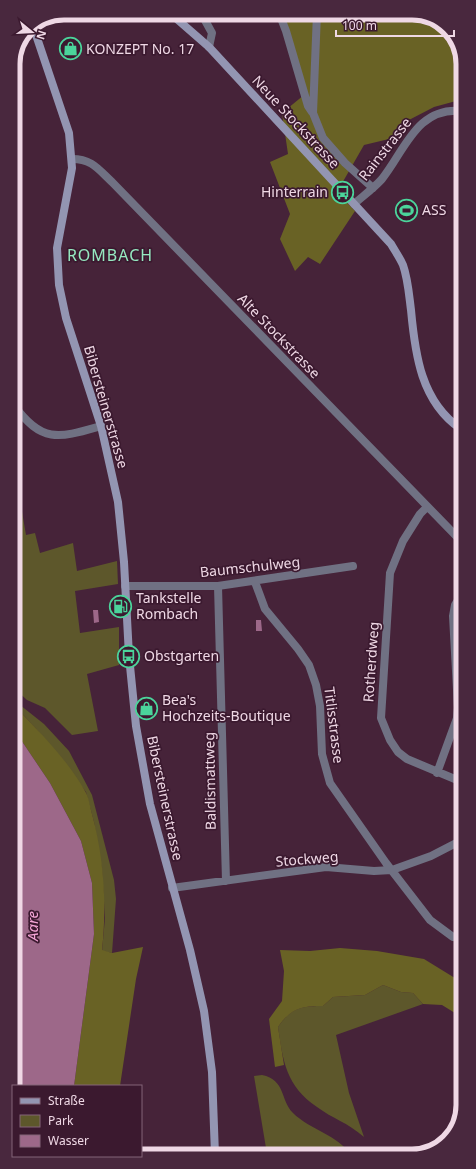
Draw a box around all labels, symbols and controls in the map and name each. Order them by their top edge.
north arrow [12,12,52,52]
scale bar [336,12,454,38]
text: 100 m [342,17,377,34]
text: N [33,29,51,42]
shop icon: KONZEPT No. 17 [58,36,84,62]
place label: KONZEPT No. 17 [86,39,194,58]
street label: Neue Stockstrasse [248,71,344,172]
street label: Rainstrasse [354,113,415,184]
bus stop icon: Hinterrain [330,179,356,205]
place label: Hinterrain [261,182,328,201]
sports icon: ASS [393,197,419,223]
place label: ASS [422,200,447,219]
district label: ROMBACH [67,244,153,266]
street label: Alte Stockstrasse [234,289,325,382]
street label: Bibersteinerstrasse [80,343,133,471]
street label: Baumschulweg [199,552,301,581]
place label: Tankstelle Rombach [136,588,202,623]
fuel station icon: Tankstelle Rombach [107,593,133,619]
street label: Rotherdweg [358,621,383,703]
bus stop icon: Obstgarten [116,643,142,669]
place label: Obstgarten [144,646,219,665]
street label: Titlisstrasse [320,686,349,764]
place label: Bea's Hochzeits-Boutique [162,690,291,725]
shop icon: Bea's Hochzeits-Boutique [133,695,159,721]
street label: Baldismattweg [199,732,220,830]
street label: Bibersteinerstrasse [143,734,188,862]
street label: Stockweg [275,846,339,871]
water label: Aare [22,910,42,942]
legend [12,1085,142,1157]
text: Straße [48,1092,85,1109]
text: Park [48,1112,74,1129]
text: Wasser [48,1132,89,1149]

